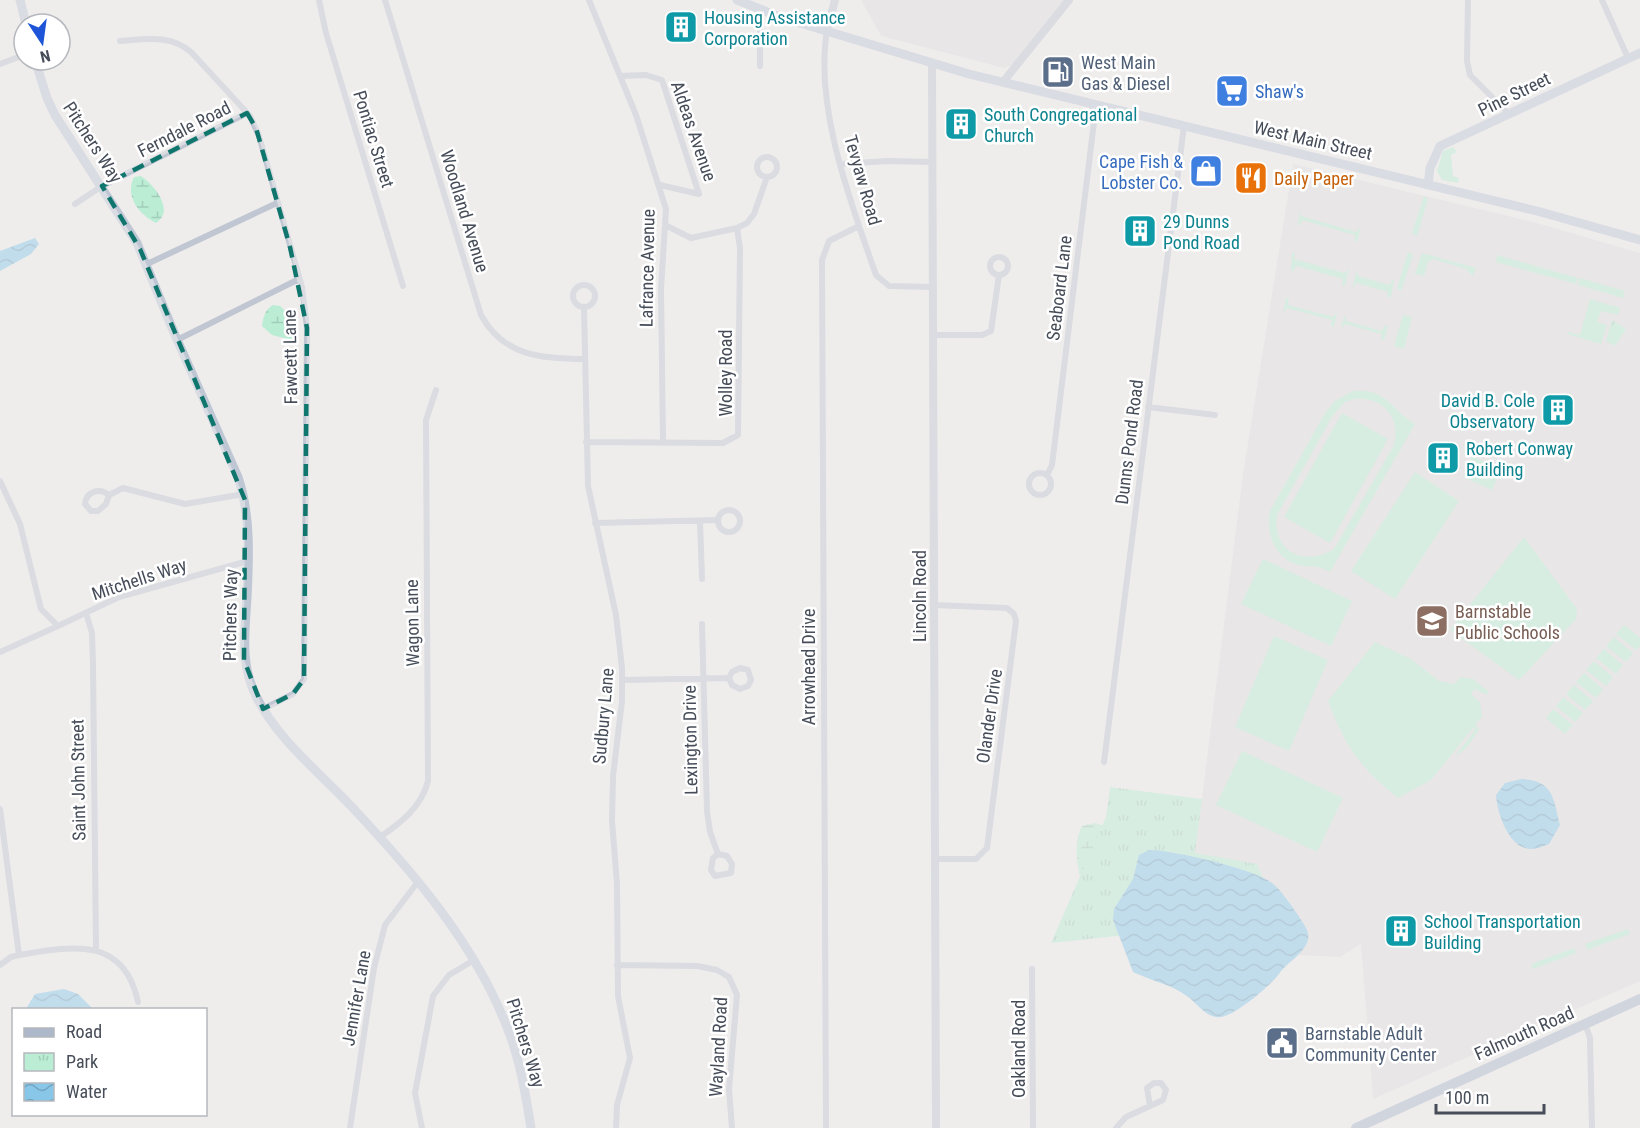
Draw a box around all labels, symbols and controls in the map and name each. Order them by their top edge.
place label: Housing Assistance Corporation [704,7,846,49]
building icon: Housing Assistance Corporation [663,9,699,45]
north arrow [12,12,72,72]
text: N [38,46,52,66]
place label: West Main Gas & Diesel [1081,52,1170,94]
fuel station icon: West Main Gas & Diesel [1040,54,1076,90]
street label: Pine Street [1475,68,1553,120]
supermarket icon: Shaw's [1214,73,1250,109]
street label: Aldeas Avenue [667,78,721,184]
place label: Shaw's [1255,81,1304,102]
street label: Pontiac Street [349,88,399,190]
street label: Ferndale Road [134,97,234,161]
street label: Pitchers Way [59,98,127,187]
place label: South Congregational Church [984,104,1137,146]
building icon: South Congregational Church [943,106,979,142]
street label: West Main Street [1252,116,1374,164]
street label: Tevyaw Road [840,133,886,227]
street label: Woodland Avenue [436,147,494,275]
place label: Cape Fish & Lobster Co. [1099,151,1183,193]
shop icon: Cape Fish & Lobster Co. [1188,153,1224,189]
restaurant icon: Daily Paper [1233,160,1269,196]
place label: Daily Paper [1274,168,1355,189]
street label: Lafrance Avenue [635,209,659,327]
place label: 29 Dunns Pond Road [1163,211,1240,253]
building icon: 29 Dunns Pond Road [1122,213,1158,249]
street label: Seaboard Lane [1042,234,1076,342]
street label: Fawcett Lane [279,310,301,404]
street label: Wolley Road [715,330,736,416]
street label: Dunns Pond Road [1111,378,1147,506]
place label: David B. Cole Observatory [1441,390,1536,432]
building icon: David B. Cole Observatory [1540,392,1576,428]
place label: Robert Conway Building [1466,438,1573,480]
building icon: Robert Conway Building [1425,440,1461,476]
street label: Lincoln Road [909,550,930,642]
street label: Mitchells Way [89,554,190,604]
street label: Pitchers Way [219,568,241,661]
street label: Wagon Lane [401,579,423,667]
place label: Barnstable Public Schools [1455,601,1560,643]
school or university icon: Barnstable Public Schools [1414,603,1450,639]
street label: Arrowhead Drive [798,609,819,725]
street label: Sudbury Lane [588,667,618,765]
street label: Olander Drive [972,667,1006,765]
street label: Lexington Drive [679,685,701,795]
street label: Saint John Street [66,719,90,841]
place label: School Transportation Building [1424,911,1581,953]
building icon: School Transportation Building [1383,913,1419,949]
street label: Jennifer Lane [337,949,375,1047]
street label: Pitchers Way [502,996,550,1091]
street label: Wayland Road [705,996,731,1098]
street label: Oakland Road [1008,1000,1029,1098]
street label: Falmouth Road [1471,1002,1577,1064]
legend [12,1008,207,1116]
text: Road [66,1021,102,1042]
place label: Barnstable Adult Community Center [1305,1023,1437,1065]
public building icon: Barnstable Adult Community Center [1264,1025,1300,1061]
text: Park [66,1051,98,1072]
scale bar [1436,1077,1544,1115]
text: Water [66,1081,108,1102]
text: 100 m [1445,1087,1489,1108]

